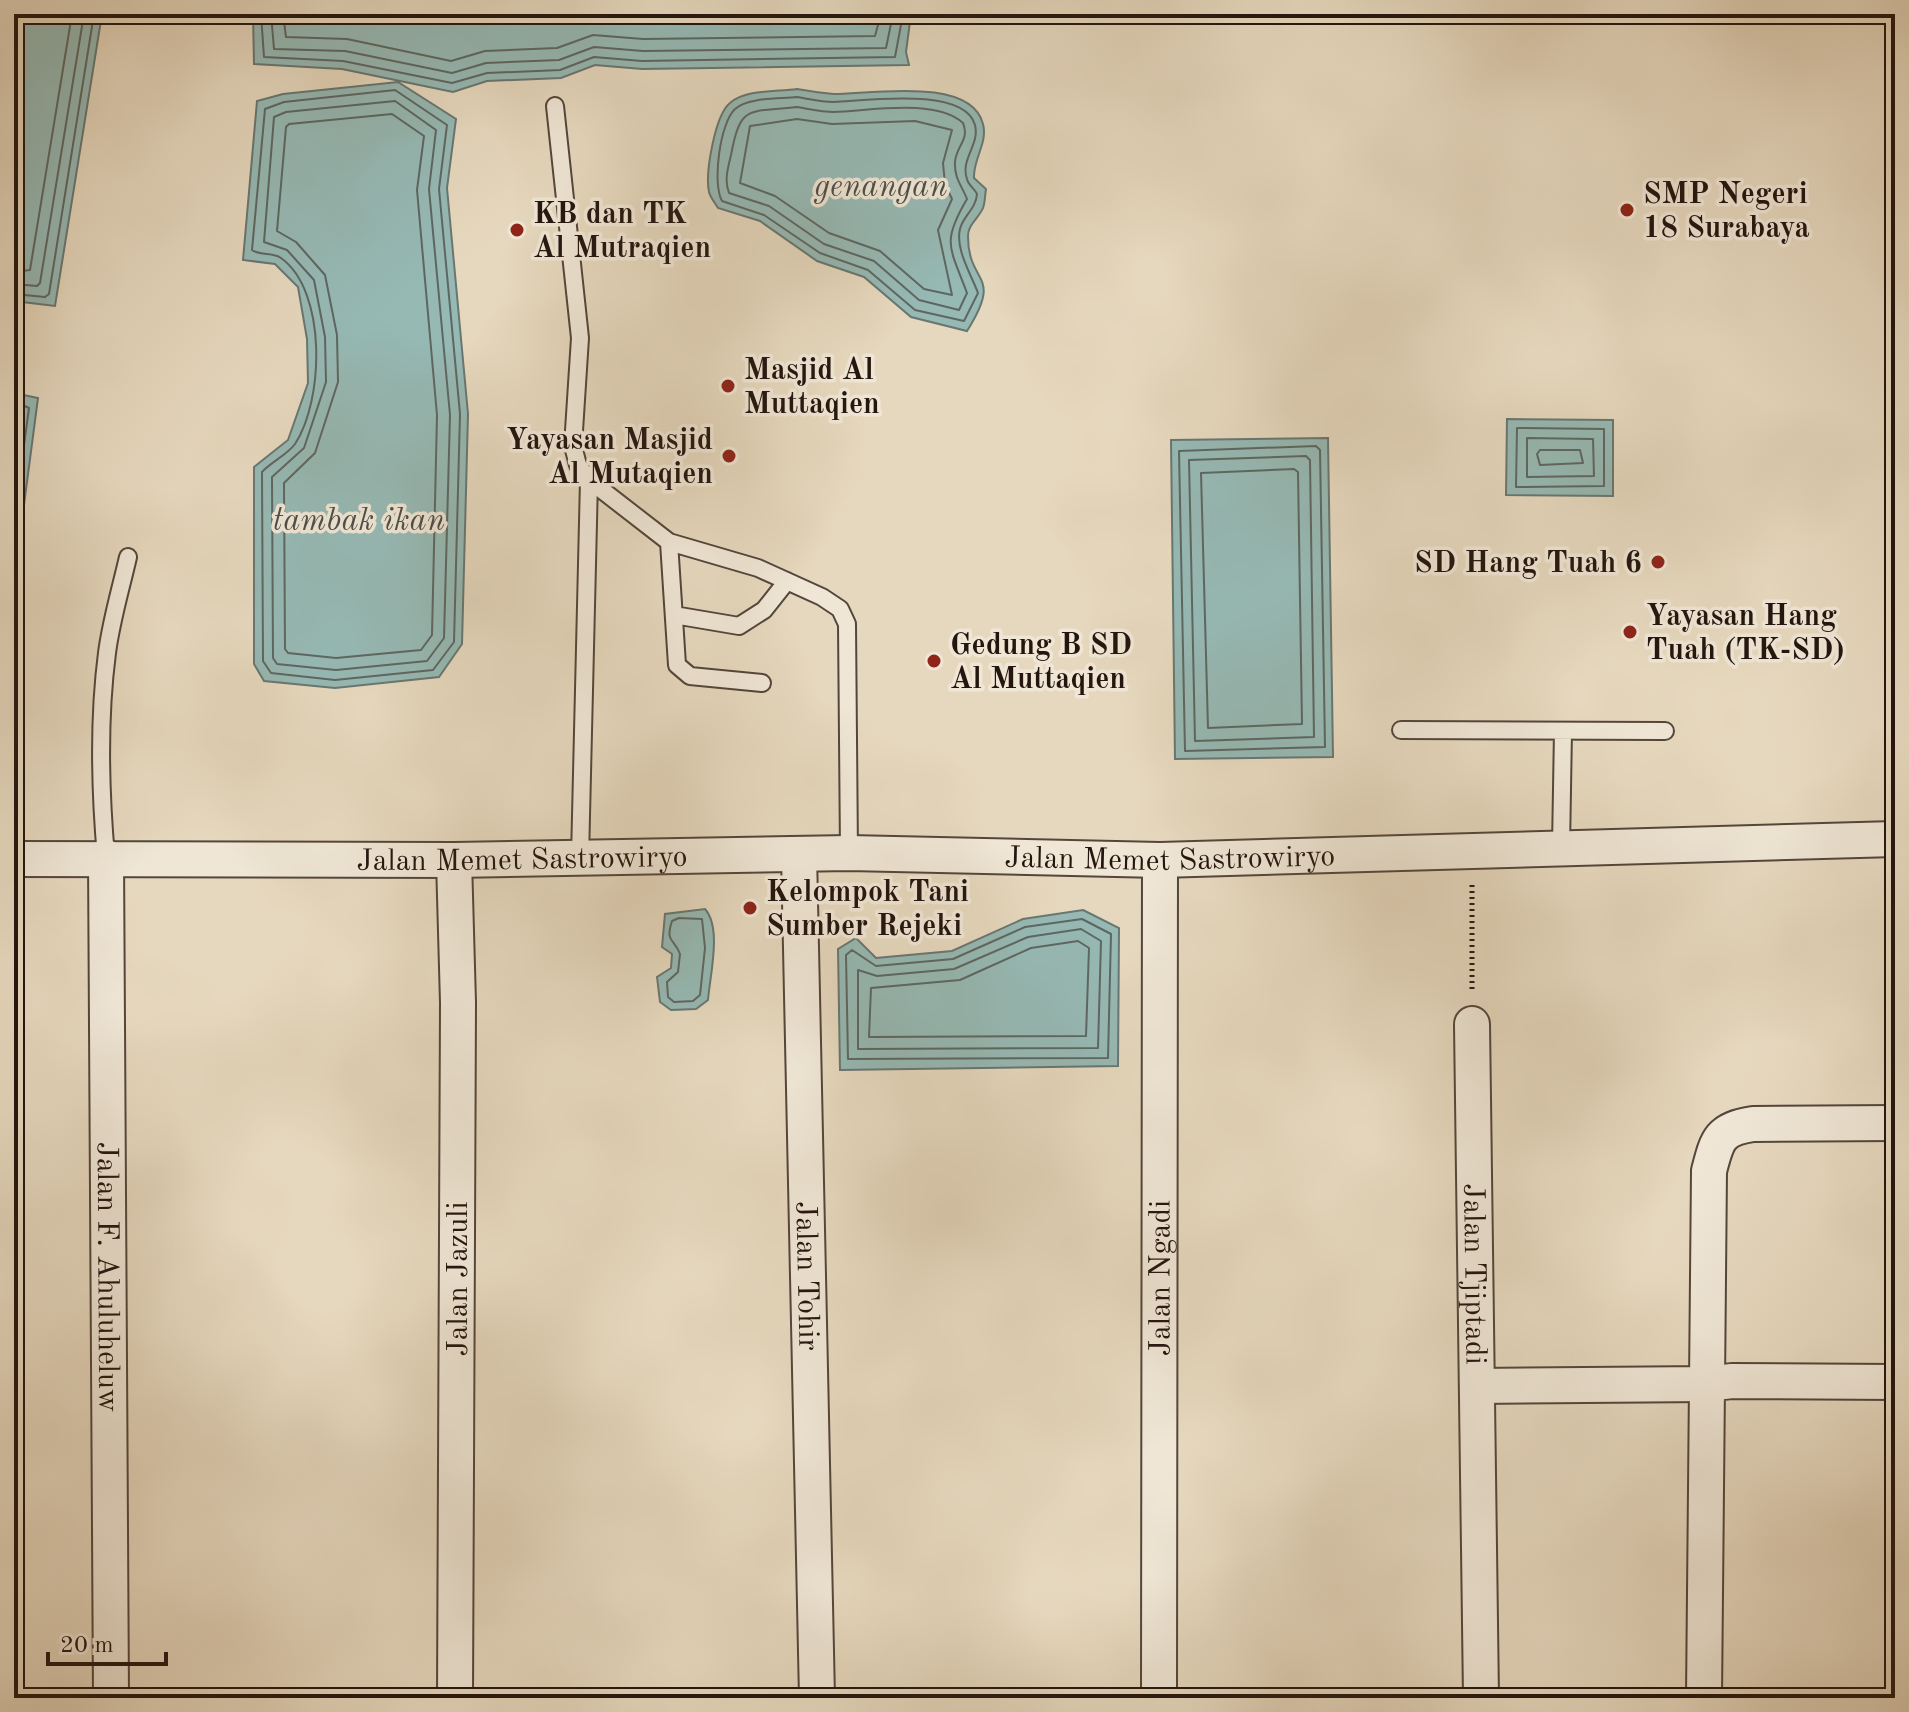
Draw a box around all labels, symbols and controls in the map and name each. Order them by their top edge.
water label: genangan [813,172,948,204]
place label: SMP Negeri 18 Surabaya [1643,180,1810,244]
place label: KB dan TK Al Mutraqien [533,200,711,264]
marker: SMP Negeri 18 Surabaya [1618,201,1636,219]
marker: KB dan TK Al Mutraqien [508,221,526,239]
place label: Masjid Al Muttaqien [744,356,880,420]
marker: Masjid Al Muttaqien [719,377,737,395]
place label: Yayasan Masjid Al Mutaqien [506,426,713,490]
marker: Yayasan Masjid Al Mutaqien [720,447,738,465]
water label: tambak ikan [273,506,445,538]
place label: SD Hang Tuah 6 [1414,549,1642,579]
marker: SD Hang Tuah 6 [1649,553,1667,571]
place label: Yayasan Hang Tuah (TK-SD) [1646,602,1844,666]
marker: Yayasan Hang Tuah (TK-SD) [1621,623,1639,641]
place label: Gedung B SD Al Muttaqien [950,631,1132,695]
marker: Gedung B SD Al Muttaqien [925,652,943,670]
street label: Jalan Memet Sastrowiryo [1004,842,1336,877]
street label: Jalan Memet Sastrowiryo [357,843,688,877]
place label: Kelompok Tani Sumber Rejeki [766,878,969,942]
marker: Kelompok Tani Sumber Rejeki [741,899,759,917]
street label: Jalan F. Ahuluheluw [91,1142,122,1412]
street label: Jalan Tjiptadi [1457,1183,1490,1365]
street label: Jalan Ngadi [1146,1200,1177,1356]
street label: Jalan Tohir [789,1201,823,1351]
street label: Jalan Jazuli [444,1202,474,1356]
scale bar [48,1616,166,1666]
text: 20 m [60,1634,114,1658]

